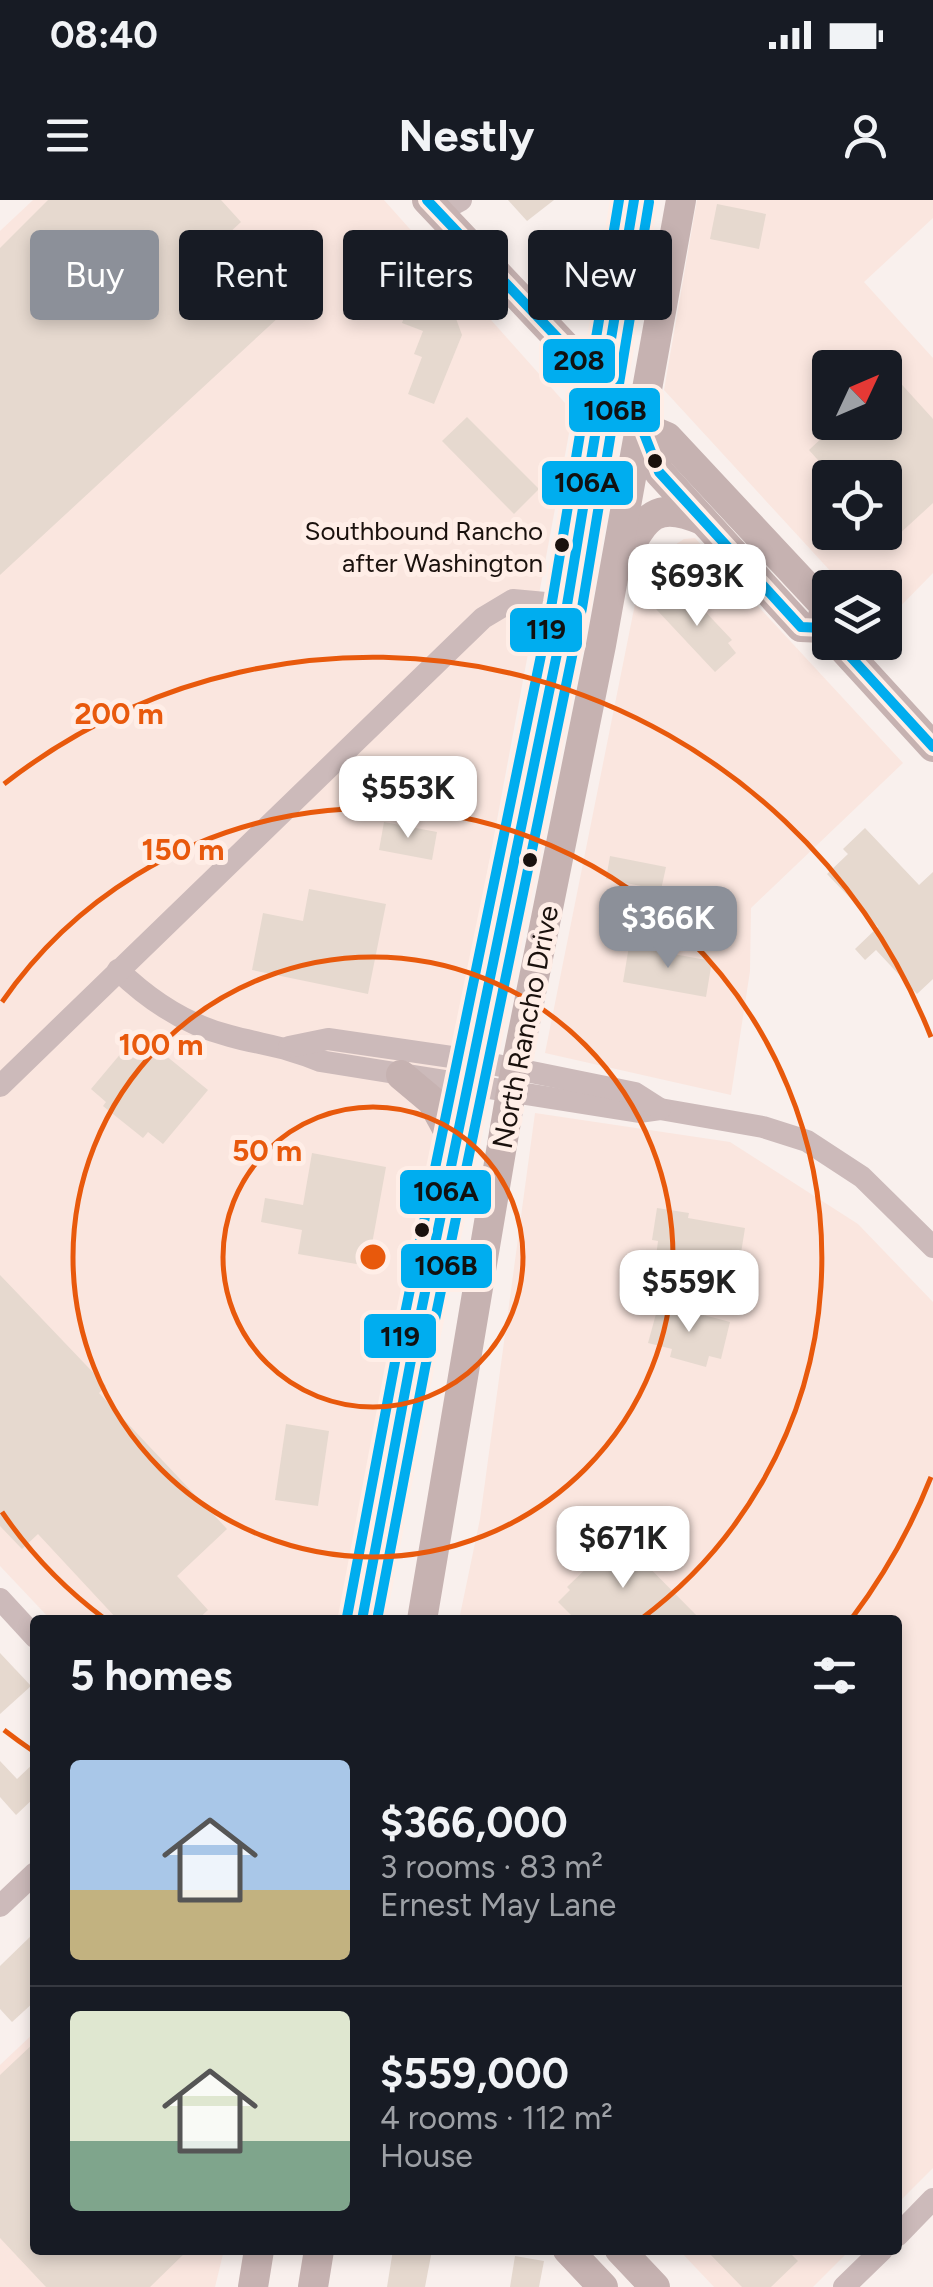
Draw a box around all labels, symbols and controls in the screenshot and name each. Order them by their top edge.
text: 08:40 [50,12,158,58]
icon: menu [40,108,95,163]
text: Nestly [399,108,534,162]
icon: person [838,108,893,163]
chip: Buy [30,230,159,320]
chip: Rent [179,230,323,320]
chip: Filters [343,230,508,320]
chip: New [528,230,672,320]
line badge: 208 [541,337,617,385]
text: 208 [553,343,605,377]
north arrow [812,350,902,440]
map controls [812,350,902,660]
line badge: 106B [567,386,662,434]
text: 106B [583,393,647,427]
unlabelled marker [645,451,665,471]
line badge: 106A [540,459,635,507]
button: locate [812,460,902,550]
text: 106A [554,465,620,499]
place label: Southbound Rancho after Washington [304,515,543,579]
marker: Southbound Rancho after Washington [552,535,572,555]
pin: $693K [627,544,767,629]
text: $693K [650,557,744,595]
button: layers [812,570,902,660]
line badge: 119 [508,606,584,654]
text: 119 [526,612,566,646]
text: 200 m [74,695,164,732]
pin: $553K [338,756,478,841]
text: $553K [361,769,455,807]
text: 150 m [142,831,224,868]
unlabelled marker [520,850,540,870]
pin: $366K [598,886,738,971]
text: $366K [621,899,715,937]
street label: North Rancho Drive [485,903,565,1151]
text: 100 m [119,1026,203,1063]
text: 50 m [232,1132,302,1169]
line badge: 106A [398,1168,493,1216]
text: 106A [413,1174,479,1208]
unlabelled marker [412,1220,432,1240]
centre of rings [355,1239,391,1275]
line badge: 106B [399,1242,494,1290]
text: 106B [414,1248,478,1282]
pin: $559K [619,1250,759,1335]
text: $559K [642,1263,736,1301]
line badge: 119 [362,1312,438,1360]
text: 119 [380,1319,420,1353]
pin: $671K [553,1506,693,1591]
text: $671K [579,1519,667,1557]
icon: filters [807,1648,862,1703]
text: 5 homes [70,1650,232,1701]
text: $366,000 [380,1797,568,1848]
icon: home [150,1800,270,1920]
text: 3 rooms · 83 m² [380,1848,603,1886]
text: Ernest May Lane [380,1886,616,1924]
text: $559,000 [380,2048,569,2099]
icon: home [150,2051,270,2171]
text: 4 rooms · 112 m² [380,2099,613,2137]
text: House [380,2137,473,2175]

